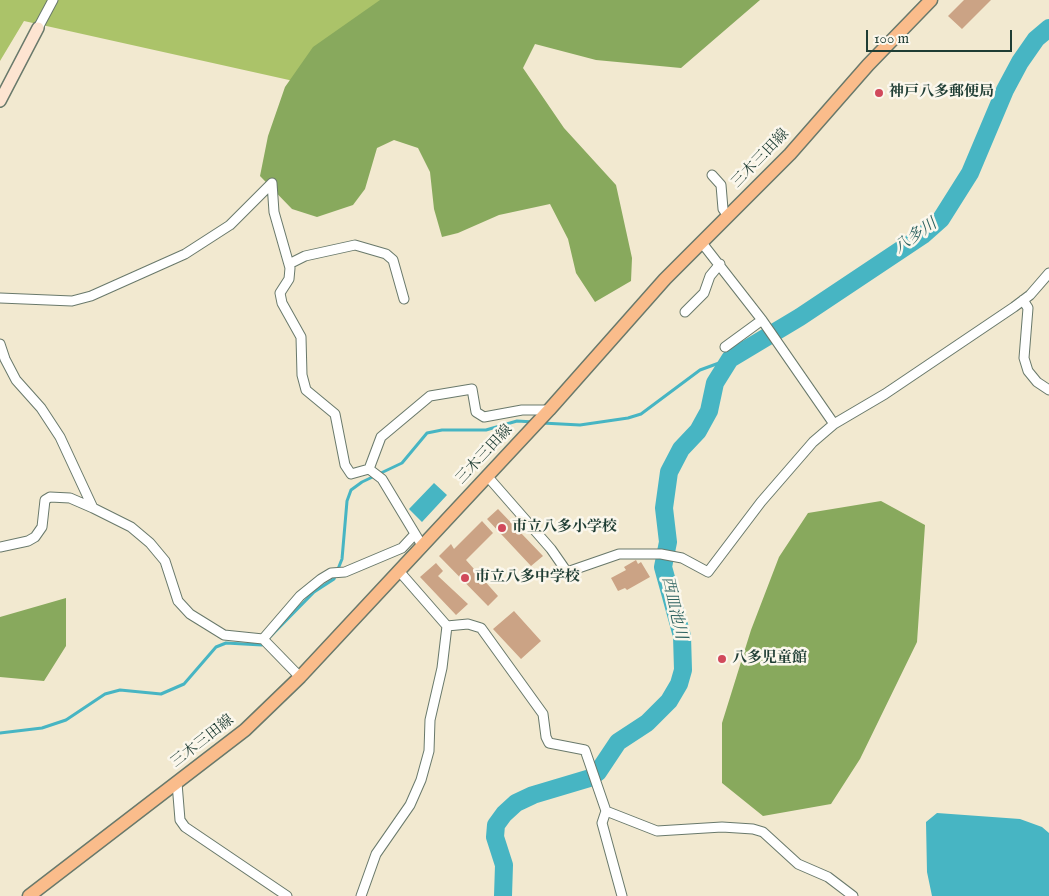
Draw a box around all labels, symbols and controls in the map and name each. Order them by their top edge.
scale bar [869,20,1015,52]
text: 100 m [874,29,909,48]
place label: 神戸八多郵便局 [889,84,994,102]
marker: 神戸八多郵便局 [873,87,885,99]
street label: 三木三田線 [728,126,794,192]
water label: 八多川 [891,215,941,259]
street label: 三木三田線 [453,421,517,489]
place label: 市立八多小学校 [512,519,617,537]
marker: 市立八多小学校 [496,522,508,534]
place label: 市立八多中学校 [475,569,580,587]
marker: 市立八多中学校 [459,572,471,584]
water label: 西皿池川 [656,575,690,641]
place label: 八多児童館 [732,650,807,668]
marker: 八多児童館 [716,653,728,665]
street label: 三木三田線 [168,712,238,772]

